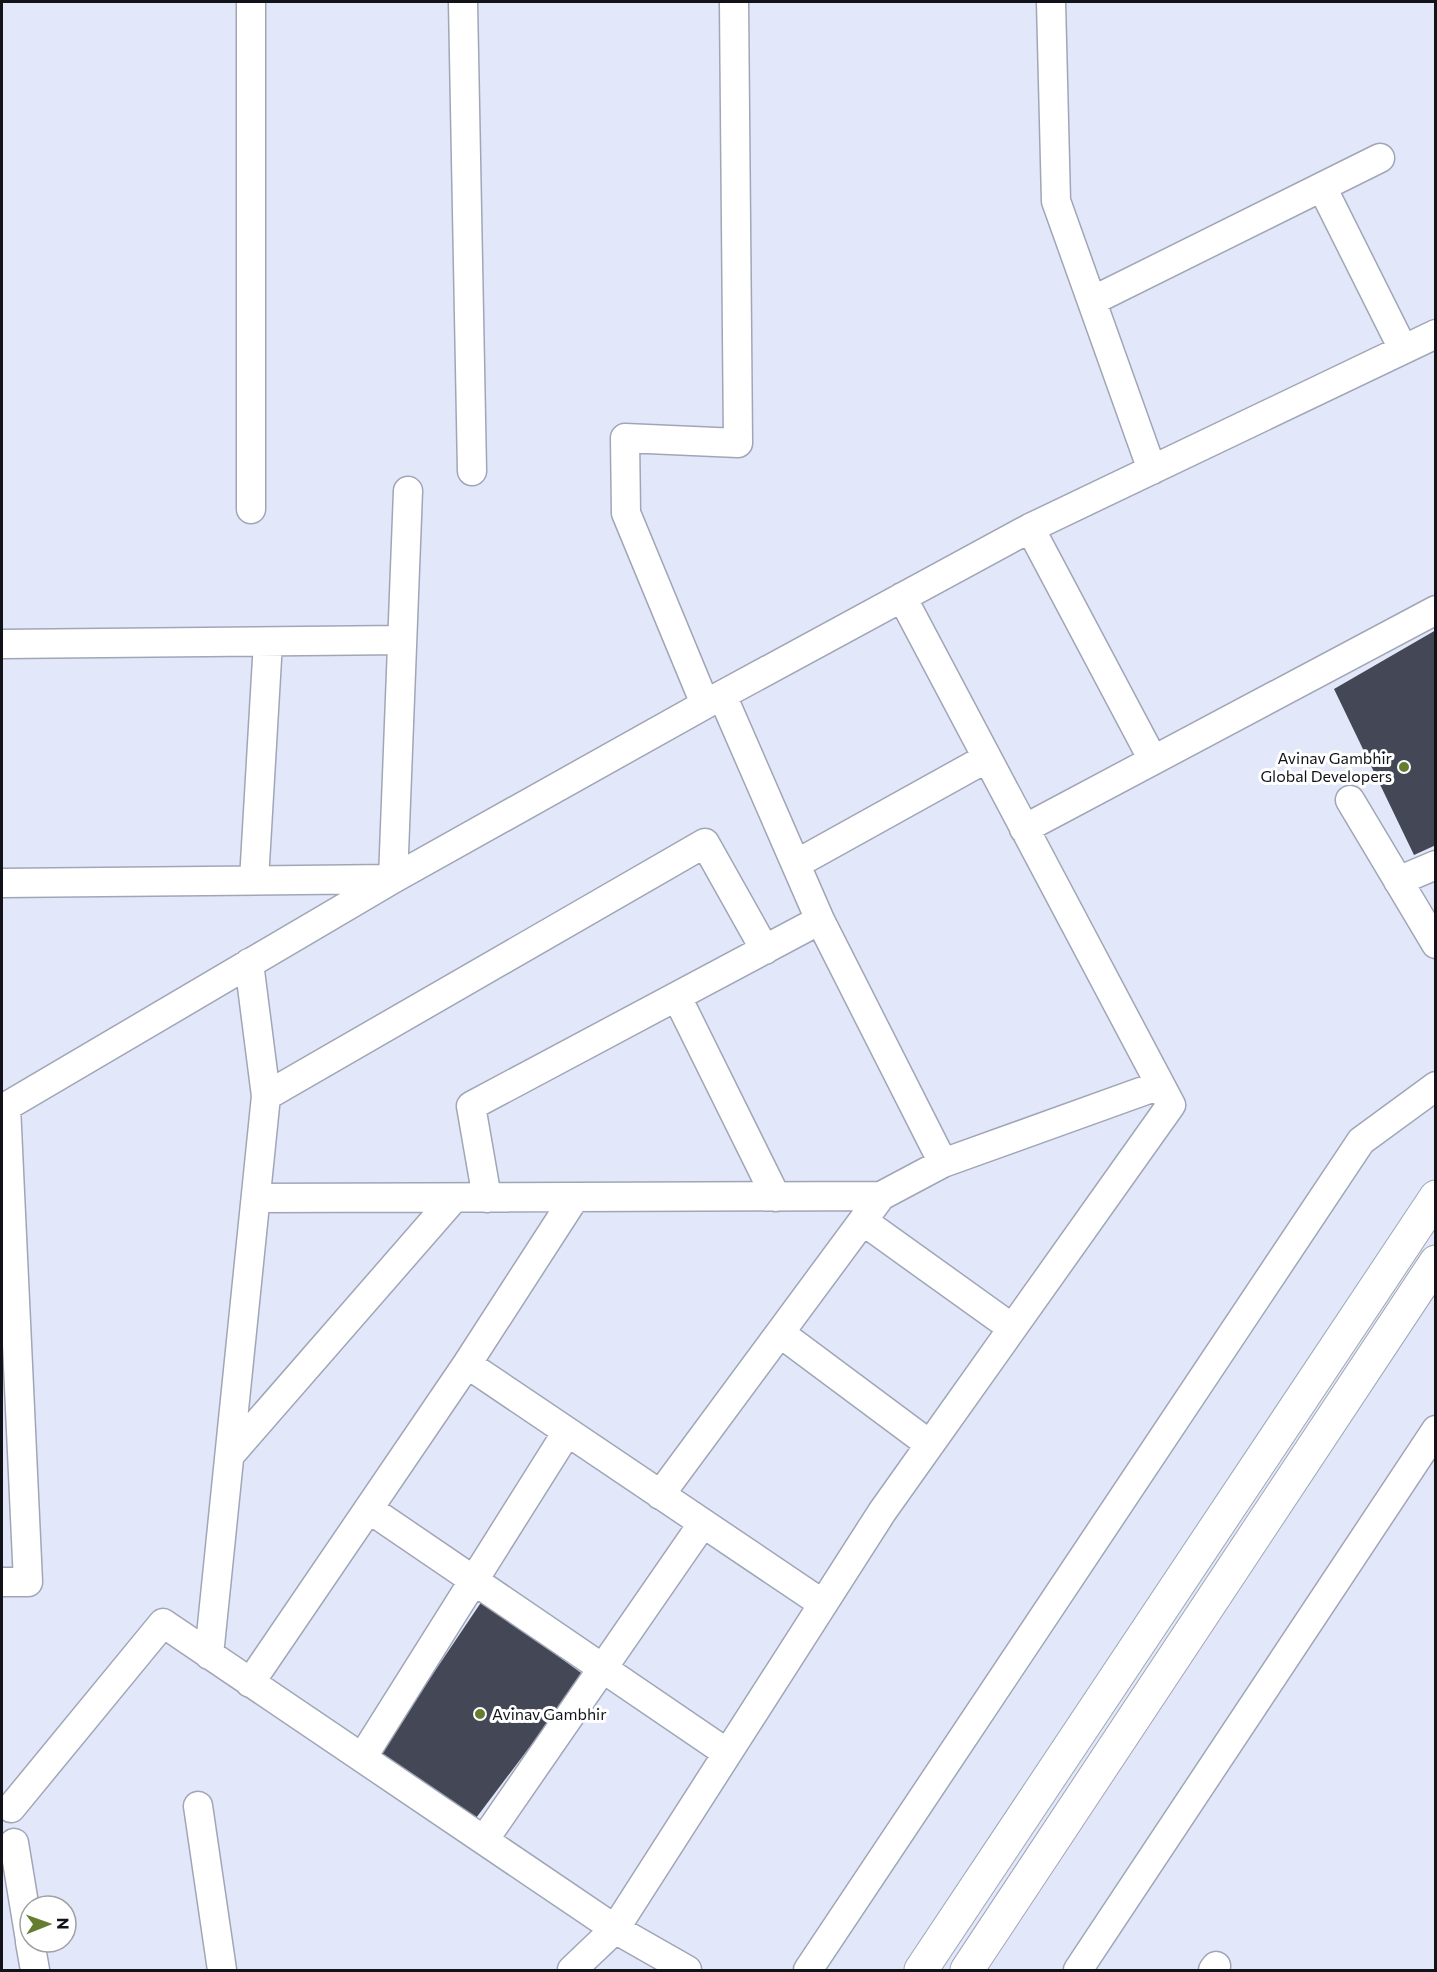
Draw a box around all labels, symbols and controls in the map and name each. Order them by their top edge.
place label: Avinav Gambhir Global Developers [1260,748,1393,785]
marker: Avinav Gambhir Global Developers [1397,760,1411,774]
place label: Avinav Gambhir [492,1704,607,1723]
marker: Avinav Gambhir [473,1707,487,1721]
north arrow [18,1894,78,1954]
text: N [54,1918,73,1930]

